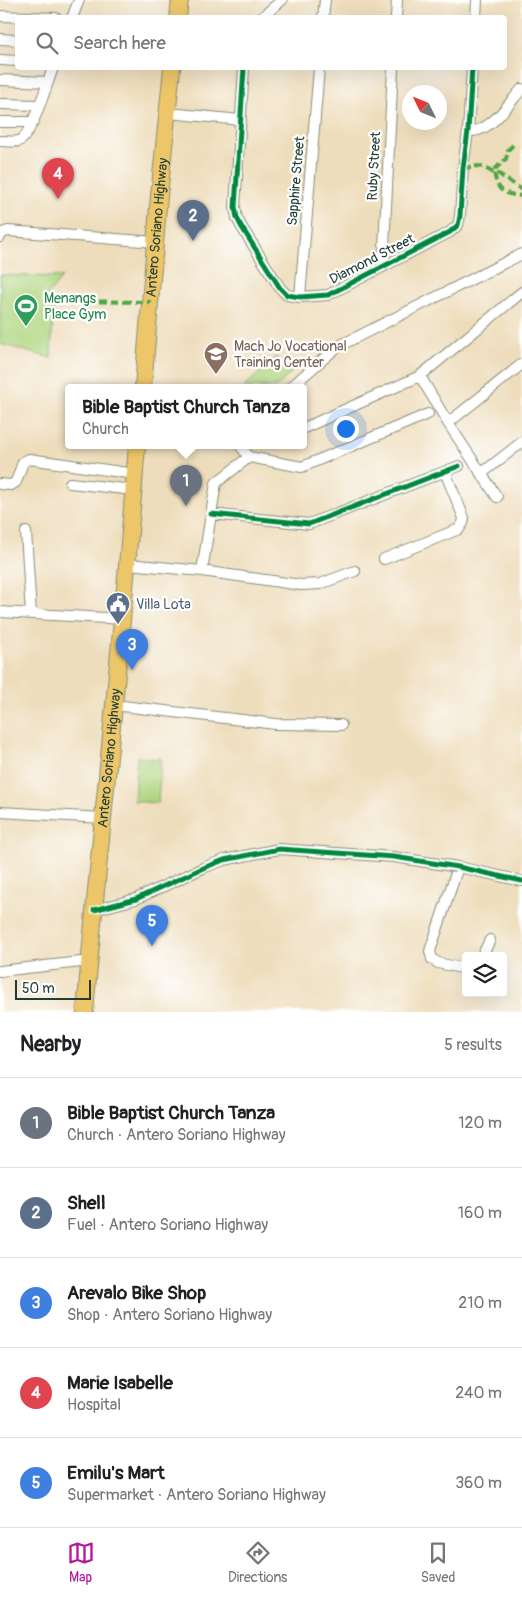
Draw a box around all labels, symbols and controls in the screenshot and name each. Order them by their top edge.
search box [15,15,507,70]
icon: search [33,29,61,57]
text: Search here [73,31,166,55]
north arrow [402,85,447,130]
street label: Ruby Street [364,131,384,201]
street label: Sapphire Street [284,135,308,226]
street label: Antero Soriano Highway [142,157,171,298]
pin: 4 [42,158,74,199]
pin: 2 [177,200,209,241]
street label: Diamond Street [327,230,418,288]
place label: Menangs Place Gym [44,290,106,323]
sports icon: Menangs Place Gym [13,293,39,327]
place label: Mach Jo Vocational Training Center [234,338,347,371]
school or university icon: Mach Jo Vocational Training Center [203,341,229,375]
popup [65,384,307,449]
text: Bible Baptist Church Tanza [82,395,290,419]
your location [333,416,359,442]
text: Church [82,419,129,439]
pin: 1 [170,465,202,506]
public building icon: Villa Lota [105,591,131,625]
place label: Villa Lota [136,596,191,613]
pin: 3 [116,629,148,670]
street label: Antero Soriano Highway [94,688,124,829]
pin: 5 [136,905,168,946]
map controls [462,952,507,997]
button: layers [462,952,507,997]
scale bar [15,977,91,1000]
text: 50 m [22,980,55,997]
text: Nearby [20,1031,81,1058]
text: 5 results [444,1035,502,1055]
text: Bible Baptist Church Tanza [67,1101,275,1125]
text: 1 [33,1113,39,1133]
text: 120 m [458,1113,502,1133]
text: Church · Antero Soriano Highway [67,1125,286,1145]
text: Shell [67,1191,105,1215]
text: 2 [32,1203,40,1223]
text: 160 m [458,1203,502,1223]
text: Fuel · Antero Soriano Highway [67,1215,268,1235]
text: Arevalo Bike Shop [67,1281,206,1305]
text: 3 [32,1293,40,1313]
text: 210 m [458,1293,502,1313]
text: Shop · Antero Soriano Highway [67,1305,272,1325]
text: Marie Isabelle [67,1371,173,1395]
text: 4 [31,1383,41,1403]
text: 240 m [455,1383,502,1403]
text: Hospital [67,1395,121,1415]
text: Emilu's Mart [67,1461,165,1485]
text: 5 [32,1473,40,1493]
text: 360 m [455,1473,502,1493]
text: Supermarket · Antero Soriano Highway [67,1485,326,1505]
tab: Map [67,1539,95,1586]
tab: Directions [228,1539,287,1586]
tab: Saved [421,1539,455,1586]

